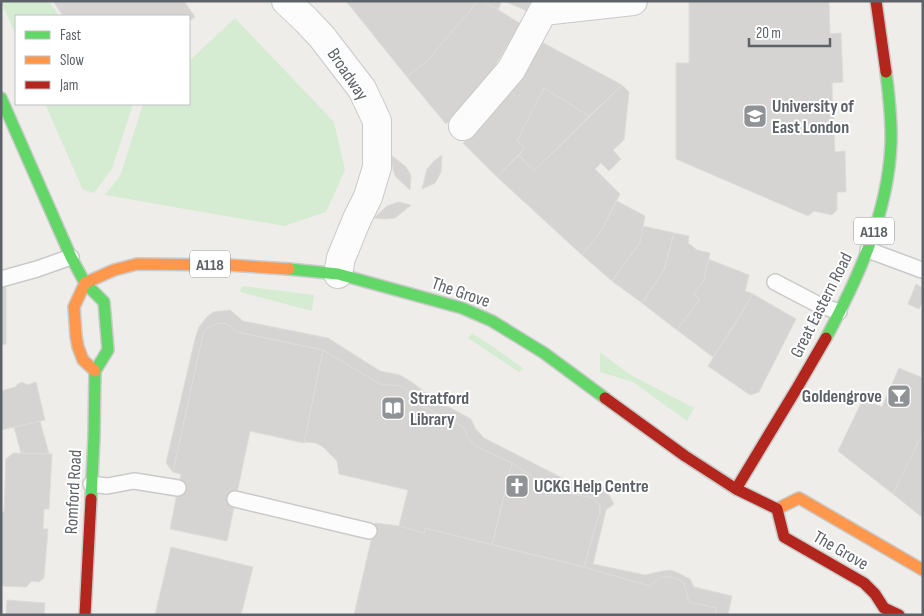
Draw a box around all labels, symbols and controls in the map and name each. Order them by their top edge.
legend [15,15,190,105]
scale bar [749,15,830,47]
text: 20 m [756,24,781,43]
text: Fast [60,26,82,45]
street label: Broadway [323,44,373,104]
text: Slow [60,51,84,70]
text: Jam [59,76,78,95]
place label: University of East London [772,96,854,138]
school or university icon: University of East London [742,103,768,129]
road number: A118 [854,218,894,245]
street label: Great Eastern Road [786,249,857,361]
road number: A118 [190,250,230,278]
street label: The Grove [429,273,493,312]
bar icon: Goldengrove [886,383,912,409]
place label: Goldengrove [802,386,882,407]
place label: Stratford Library [410,388,469,430]
library icon: Stratford Library [380,395,406,421]
street label: Romford Road [61,449,86,535]
church icon: UCKG Help Centre [504,473,530,499]
place label: UCKG Help Centre [534,476,649,497]
street label: The Grove [809,526,872,575]

